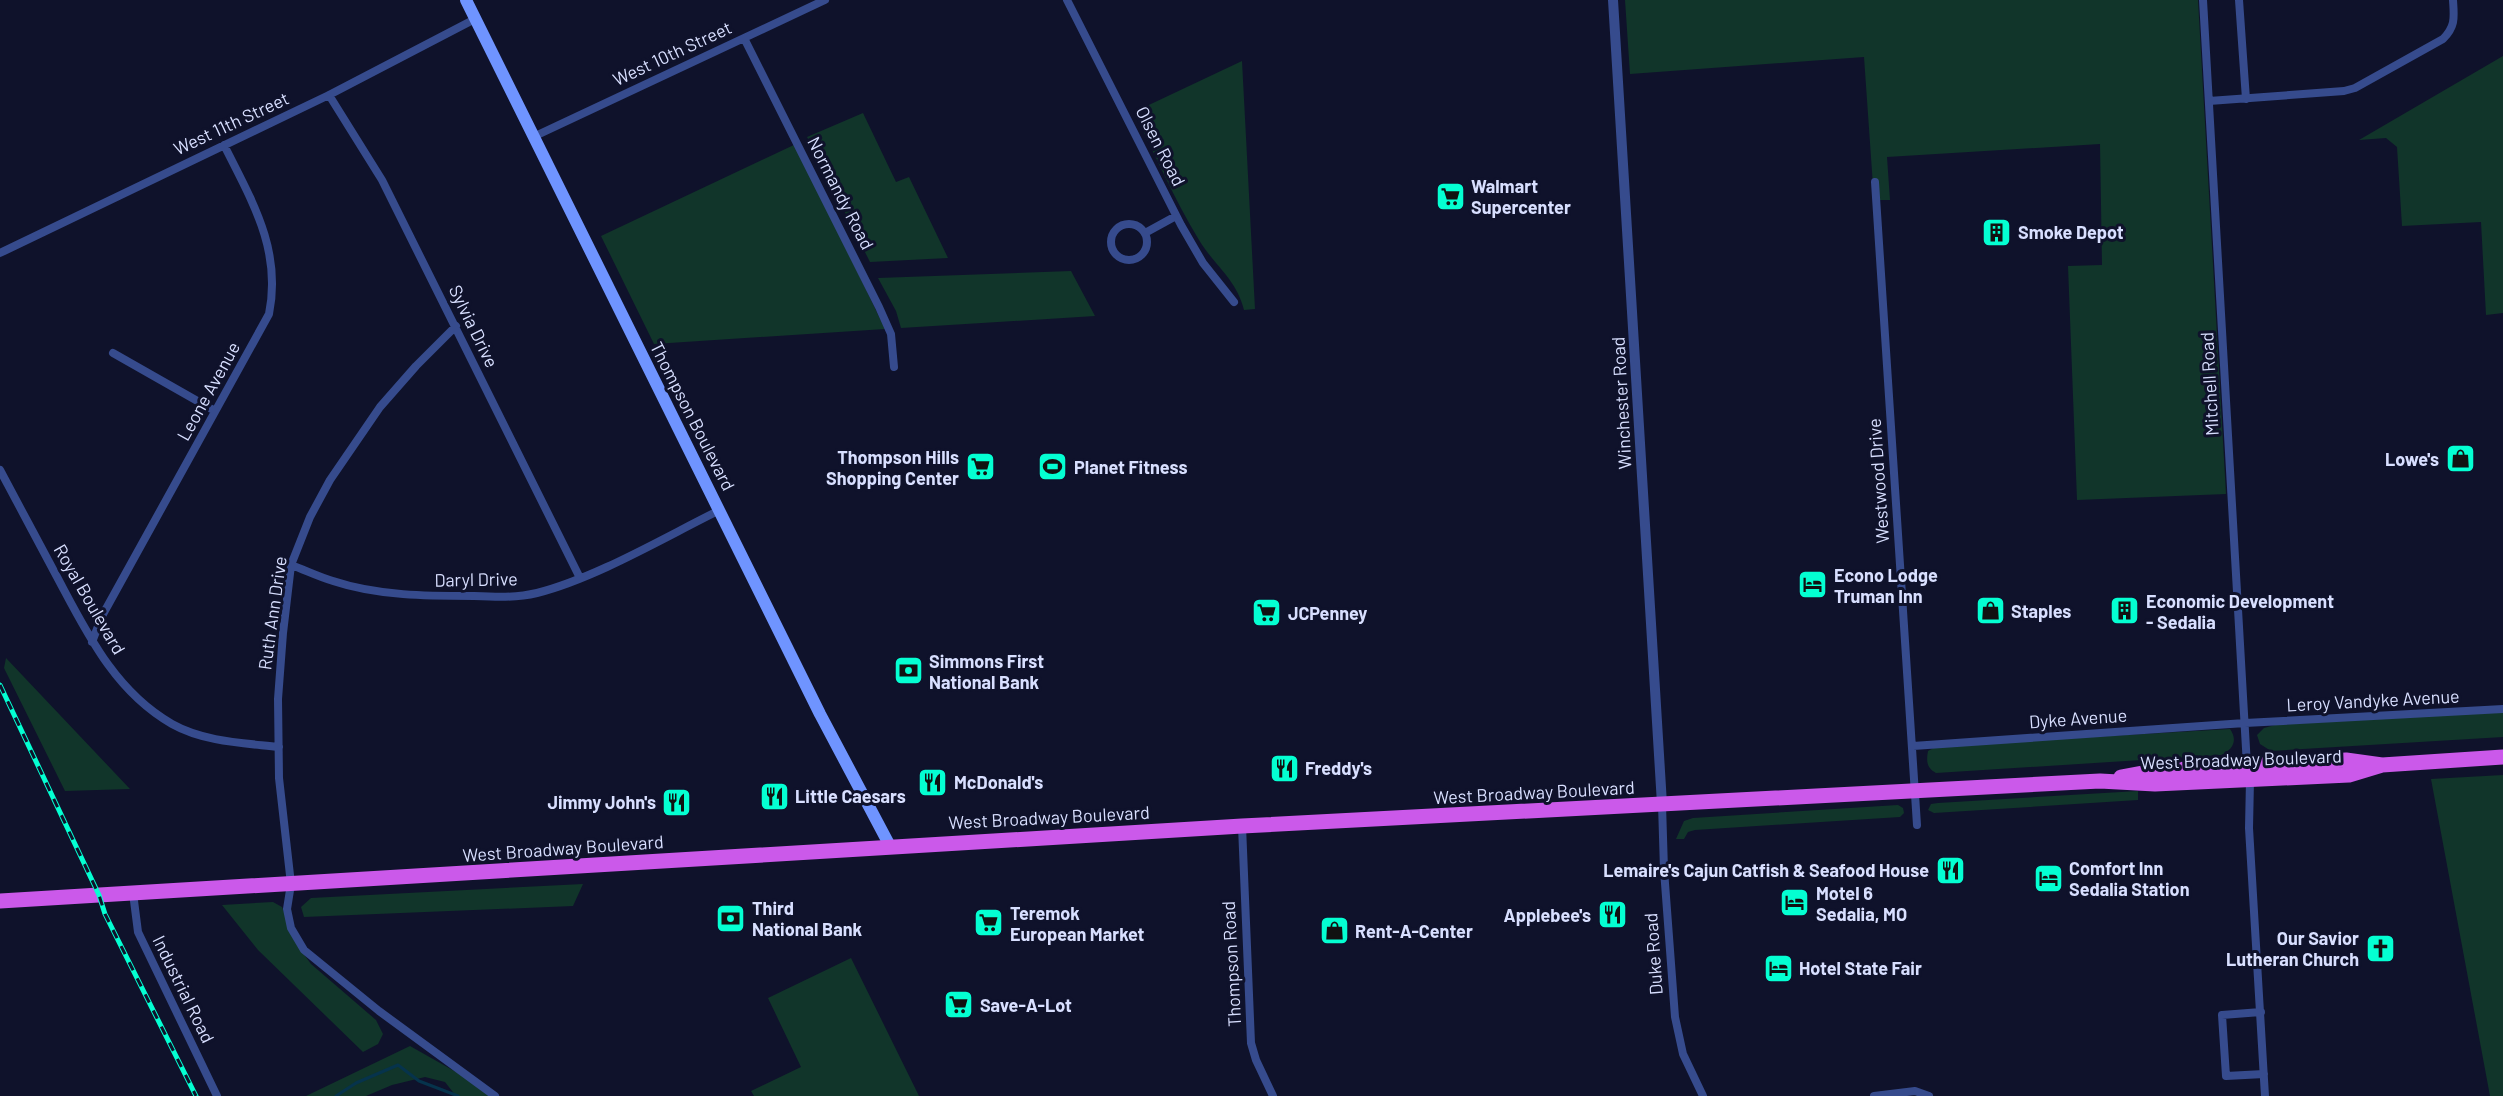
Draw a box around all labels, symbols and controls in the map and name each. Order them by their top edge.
street label: West 10th Street [609,16,735,90]
street label: West 11th Street [170,87,292,159]
street label: Olsen Road [1132,102,1190,190]
street label: Normandy Road [803,133,879,253]
place label: Walmart Supercenter [1471,175,1571,218]
supermarket icon: Walmart Supercenter [1434,180,1466,212]
building icon: Smoke Depot [1981,216,2013,248]
place label: Smoke Depot [2018,221,2124,243]
street label: Sylvia Drive [445,281,503,371]
street label: Mitchell Road [2195,332,2223,436]
street label: Winchester Road [1607,336,1635,470]
street label: Leone Avenue [172,338,244,444]
street label: Thompson Boulevard [646,338,740,494]
street label: Westwood Drive [1863,418,1893,544]
shop icon: Lowe's [2444,443,2476,475]
place label: Thompson Hills Shopping Center [826,446,959,489]
place label: Lowe's [2385,448,2439,470]
supermarket icon: Thompson Hills Shopping Center [964,451,996,483]
sports icon: Planet Fitness [1037,451,1069,483]
place label: Planet Fitness [1074,456,1187,478]
street label: Royal Boulevard [50,540,130,658]
street label: Ruth Ann Drive [253,555,291,671]
place label: Econo Lodge Truman Inn [1834,564,1938,607]
street label: Daryl Drive [434,567,518,591]
hotel icon: Econo Lodge Truman Inn [1797,569,1829,601]
place label: Economic Development - Sedalia [2146,590,2334,633]
shop icon: Staples [1974,595,2006,627]
building icon: Economic Development - Sedalia [2109,595,2141,627]
supermarket icon: JCPenney [1251,597,1283,629]
place label: Staples [2011,600,2071,622]
place label: JCPenney [1288,602,1367,624]
place label: Simmons First National Bank [929,650,1044,693]
bank icon: Simmons First National Bank [892,655,924,687]
street label: Leroy Vandyke Avenue [2286,684,2460,716]
street label: Dyke Avenue [2028,704,2128,732]
street label: West Broadway Boulevard [2140,744,2342,774]
restaurant icon: Freddy's [1268,752,1300,784]
place label: Freddy's [1305,757,1372,779]
restaurant icon: McDonald's [917,766,949,798]
place label: McDonald's [954,771,1043,793]
street label: West Broadway Boulevard [1433,776,1635,808]
restaurant icon: Little Caesars [758,780,790,812]
place label: Little Caesars [795,785,906,807]
restaurant icon: Jimmy John's [661,786,693,818]
place label: Jimmy John's [547,791,656,813]
street label: West Broadway Boulevard [948,801,1150,833]
street label: West Broadway Boulevard [462,830,664,866]
restaurant icon: Lemaire's Cajun Catfish & Seafood House [1934,854,1966,886]
place label: Comfort Inn Sedalia Station [2069,857,2189,900]
place label: Lemaire's Cajun Catfish & Seafood House [1603,859,1929,881]
hotel icon: Comfort Inn Sedalia Station [2032,862,2064,894]
place label: Motel 6 Sedalia, MO [1816,882,1907,925]
hotel icon: Motel 6 Sedalia, MO [1779,887,1811,919]
place label: Third National Bank [752,897,863,940]
restaurant icon: Applebee's [1596,899,1628,931]
street label: Thompson Road [1217,900,1245,1028]
bank icon: Third National Bank [715,902,747,934]
place label: Teremok European Market [1010,902,1145,945]
place label: Applebee's [1504,904,1591,926]
supermarket icon: Teremok European Market [973,907,1005,939]
street label: Duke Road [1639,912,1667,996]
shop icon: Rent-A-Center [1318,915,1350,947]
place label: Rent-A-Center [1355,920,1473,942]
place label: Our Savior Lutheran Church [2226,927,2359,970]
street label: Industrial Road [149,932,219,1046]
church icon: Our Savior Lutheran Church [2364,932,2396,964]
hotel icon: Hotel State Fair [1762,952,1794,984]
place label: Hotel State Fair [1799,957,1922,979]
supermarket icon: Save-A-Lot [943,989,975,1021]
place label: Save-A-Lot [980,994,1072,1016]

